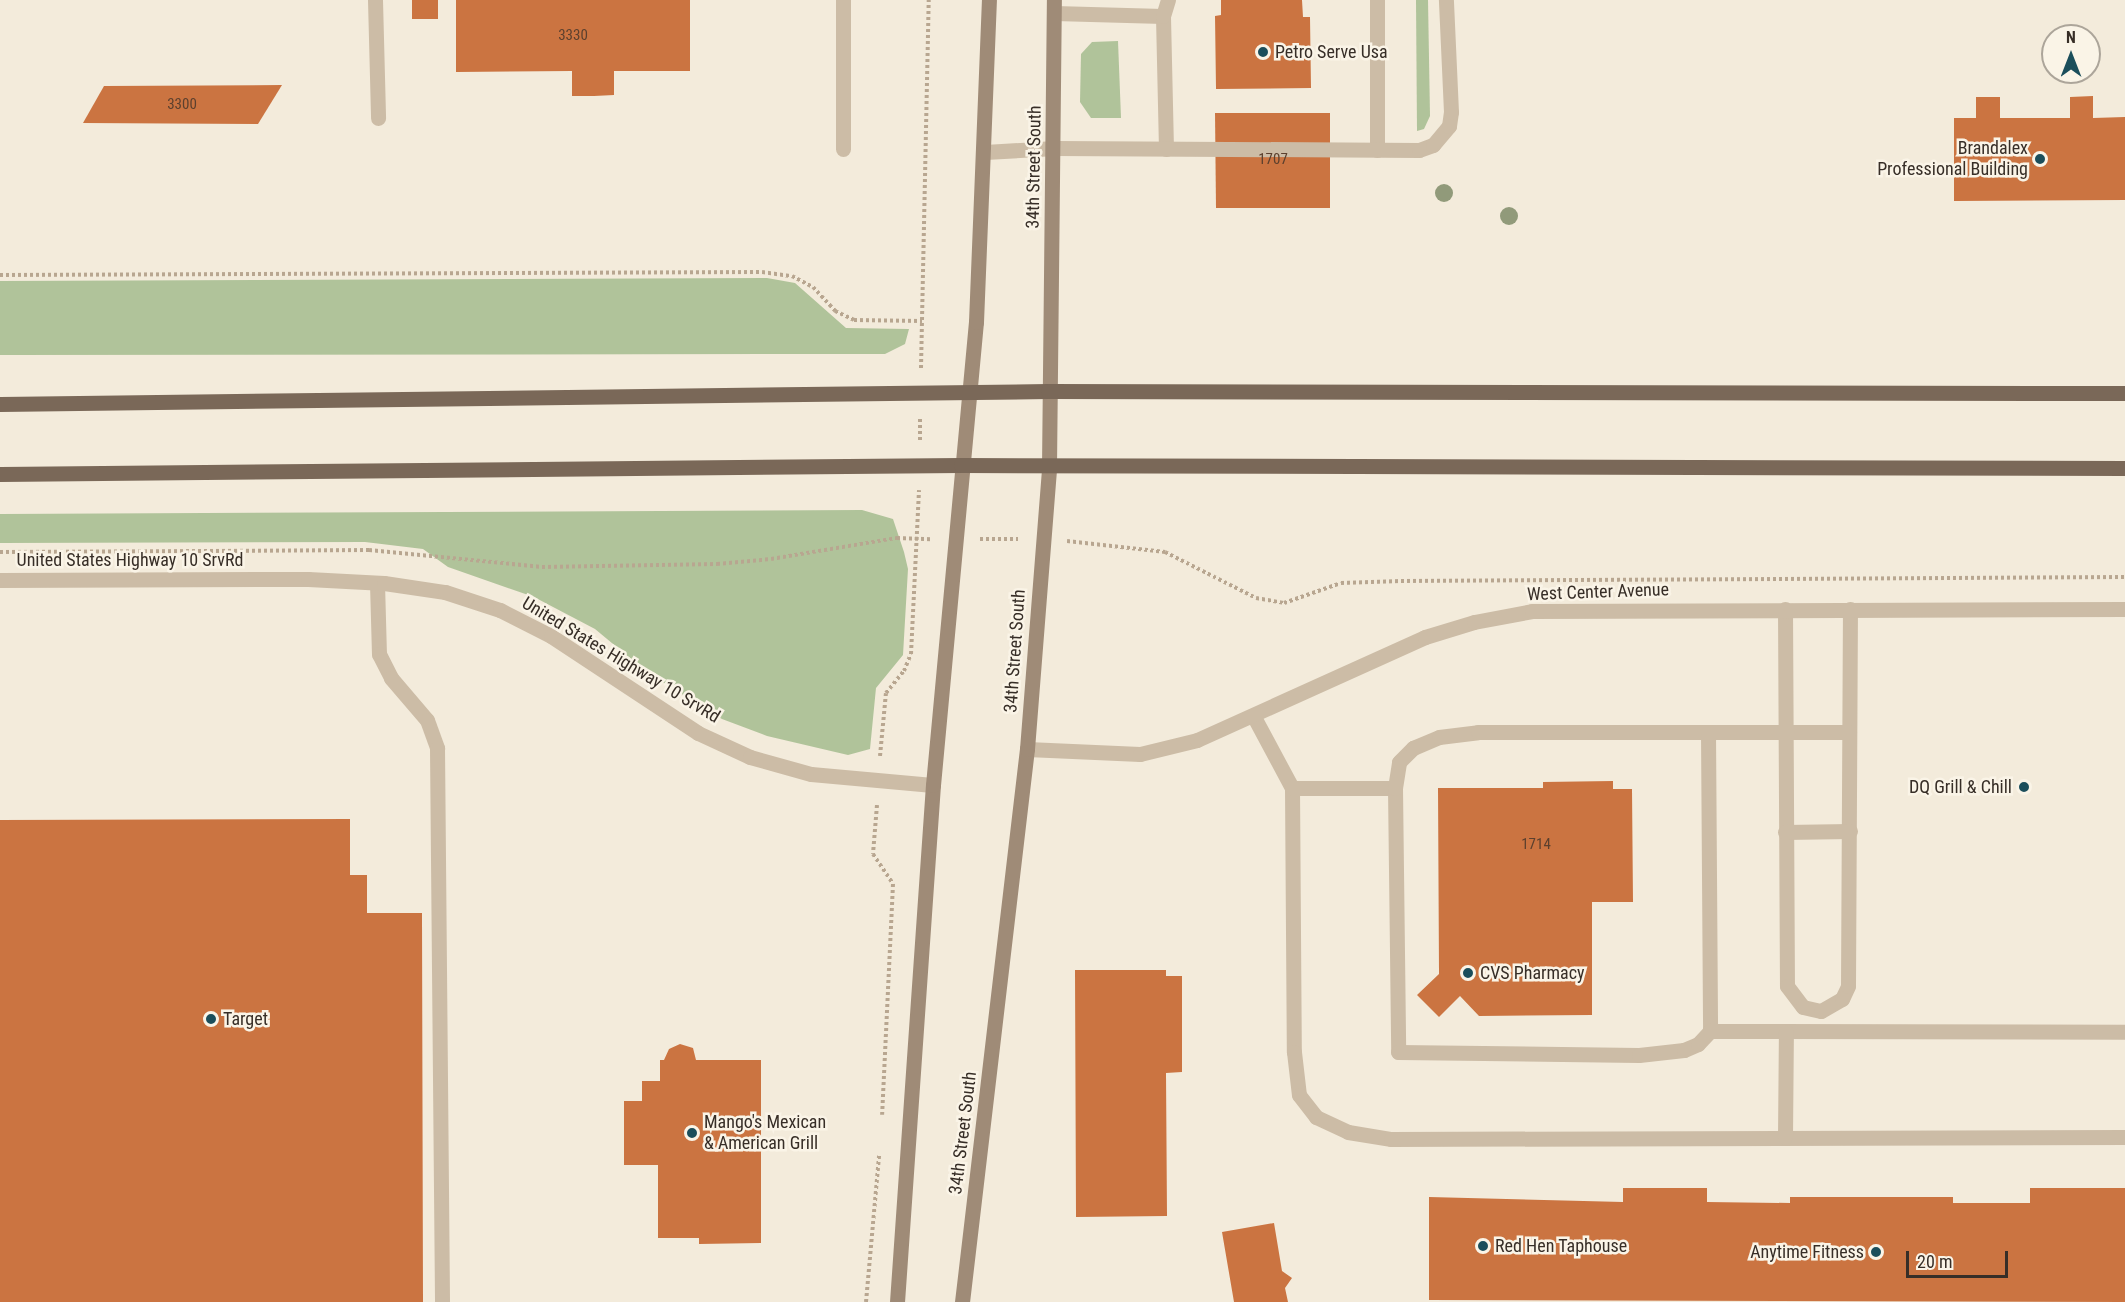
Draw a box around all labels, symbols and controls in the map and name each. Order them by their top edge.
north arrow [2041,24,2101,84]
house number: 3330 [558,27,588,45]
text: N [2066,28,2076,47]
place label: Petro Serve Usa [1275,41,1388,63]
marker: Petro Serve Usa [1256,45,1270,59]
house number: 3300 [167,96,197,114]
street label: 34th Street South [1022,105,1046,229]
place label: Brandalex Professional Building [1877,138,2028,180]
house number: 1707 [1258,151,1288,169]
marker: Brandalex Professional Building [2033,152,2047,166]
street label: United States Highway 10 SrvRd [17,549,243,571]
street label: West Center Avenue [1527,579,1669,605]
street label: 34th Street South [1000,589,1030,713]
street label: United States Highway 10 SrvRd [518,592,724,728]
place label: DQ Grill & Chill [1909,776,2012,798]
marker: DQ Grill & Chill [2017,780,2031,794]
house number: 1714 [1521,836,1551,854]
place label: CVS Pharmacy [1480,962,1585,984]
marker: CVS Pharmacy [1461,966,1475,980]
place label: Target [223,1008,268,1030]
marker: Target [204,1012,218,1026]
street label: 34th Street South [945,1070,981,1196]
place label: Mango's Mexican & American Grill [704,1112,826,1154]
marker: Mango's Mexican & American Grill [685,1126,699,1140]
place label: Red Hen Taphouse [1495,1235,1627,1257]
marker: Red Hen Taphouse [1476,1239,1490,1253]
scale bar [1909,1239,2011,1277]
place label: Anytime Fitness [1750,1241,1864,1263]
marker: Anytime Fitness [1869,1245,1883,1259]
text: 20 m [1917,1251,1952,1272]

